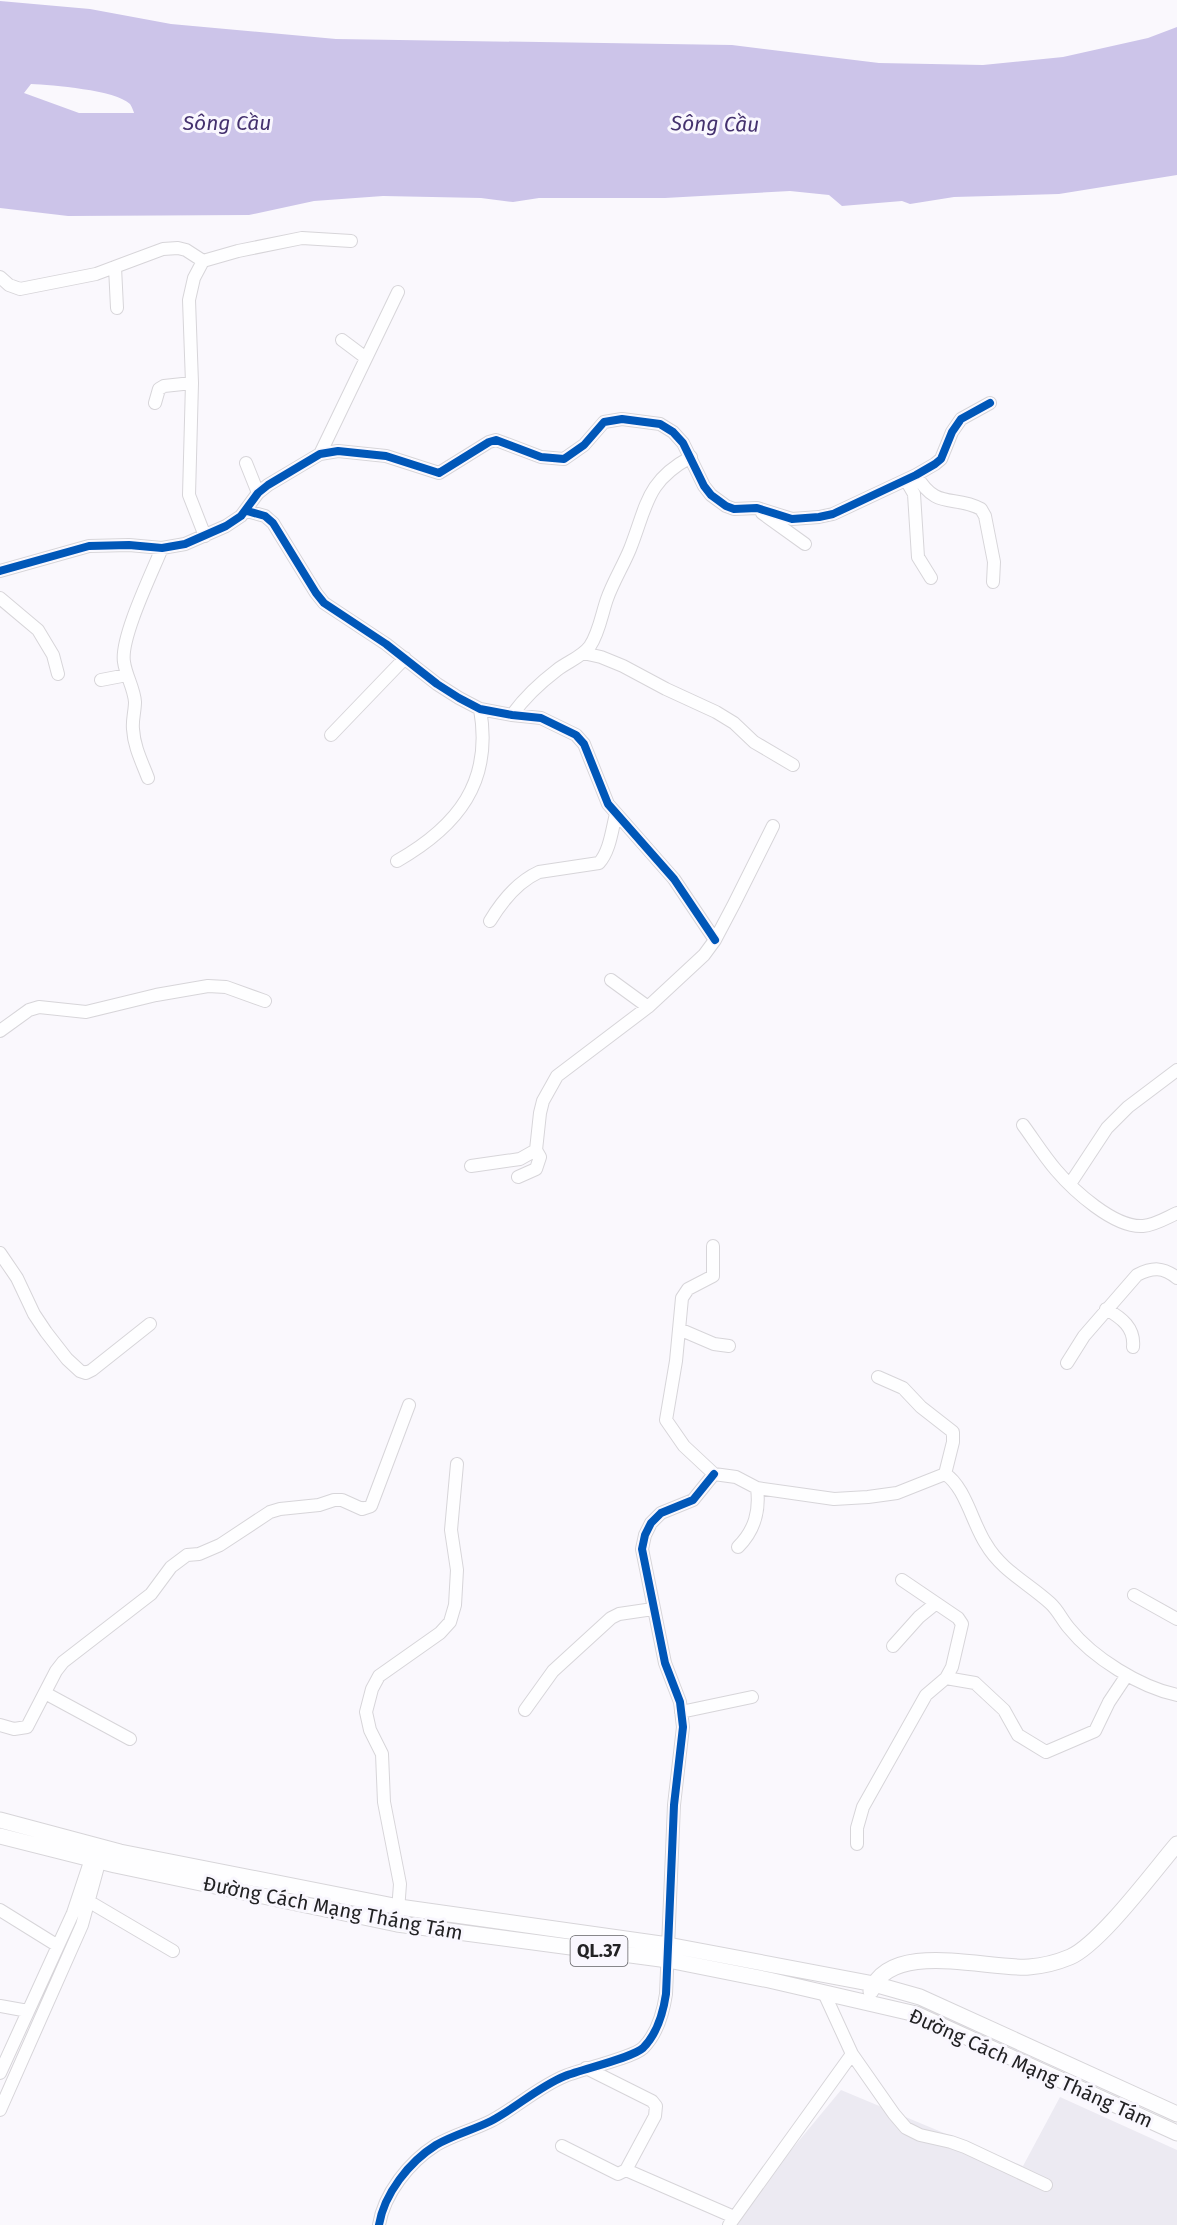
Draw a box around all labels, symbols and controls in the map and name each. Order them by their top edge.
water label: Sông Cầu [182,110,271,136]
water label: Sông Cầu [670,110,759,138]
street label: Đường Cách Mạng Tháng Tám [201,1871,465,1945]
road number: QL.37 [570,1936,628,1966]
street label: Đường Cách Mạng Tháng Tám [905,2003,1157,2133]

